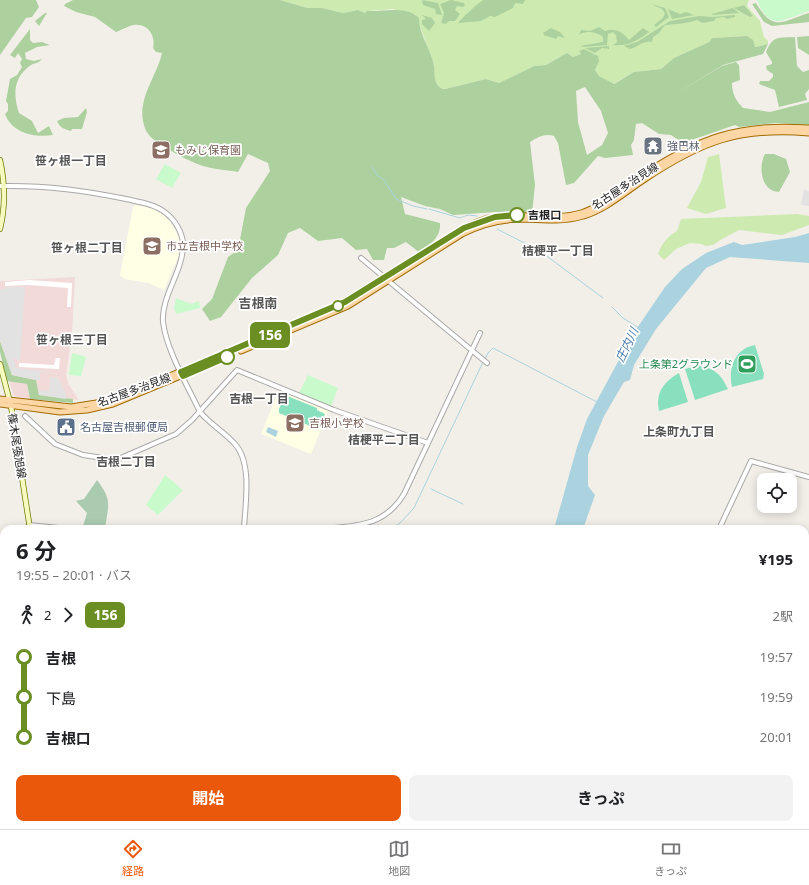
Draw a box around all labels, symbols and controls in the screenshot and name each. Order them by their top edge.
temple icon: 強巴林 [642,135,664,157]
place label: 強巴林 [667,138,700,153]
school or university icon: もみじ保育園 [150,139,172,161]
place label: もみじ保育園 [175,142,241,157]
district label: 笹ヶ根一丁目 [35,152,107,169]
street label: 名古屋多治見線 [588,158,661,213]
marker: 吉根口 [509,207,525,223]
place label: 吉根口 [528,207,561,222]
school or university icon: 市立吉根中学校 [141,235,163,257]
place label: 市立吉根中学校 [166,238,243,253]
district label: 笹ヶ根二丁目 [51,239,123,256]
district label: 桔梗平一丁目 [522,242,594,259]
district label: 吉根南 [238,294,278,312]
unlabelled marker [332,300,344,312]
line badge: 156 [247,322,293,348]
water label: 庄内川 [611,323,643,365]
text: 156 [258,325,282,344]
district label: 笹ヶ根三丁目 [36,331,108,348]
unlabelled marker [219,349,235,365]
sports icon: 上条第2グラウンド [736,353,758,375]
place label: 上条第2グラウンド [639,356,733,371]
street label: 名古屋多治見線 [95,369,173,410]
district label: 吉根一丁目 [229,390,289,407]
street label: 篠木尾張旭線 [5,412,30,480]
school or university icon: 吉根小学校 [284,412,306,434]
place label: 吉根小学校 [309,415,364,430]
public building icon: 名古屋吉根郵便局 [55,416,77,438]
place label: 名古屋吉根郵便局 [80,419,168,434]
district label: 上条町九丁目 [643,423,715,440]
district label: 桔梗平二丁目 [348,431,420,448]
district label: 吉根二丁目 [96,453,156,470]
map controls [757,473,797,513]
button: locate [757,473,797,513]
text: 6 分 [16,535,56,565]
text: ¥195 [759,549,793,569]
text: 19:55 – 20:01 · バス [16,566,132,584]
icon: walk [16,604,38,626]
icon: forward [57,604,79,626]
text: 156 [93,605,117,624]
text: 2 [44,606,51,624]
text: 2駅 [773,607,793,625]
text: 吉根 [46,648,76,668]
text: 19:57 [760,648,793,666]
text: 下島 [46,688,76,708]
text: 19:59 [760,688,793,706]
text: 吉根口 [46,728,91,748]
text: 20:01 [760,728,793,746]
button: 開始 [16,775,401,821]
button: きっぷ [409,775,793,821]
tab: 経路 [122,838,144,878]
tab: 地図 [388,838,410,878]
tab: きっぷ [654,838,687,878]

